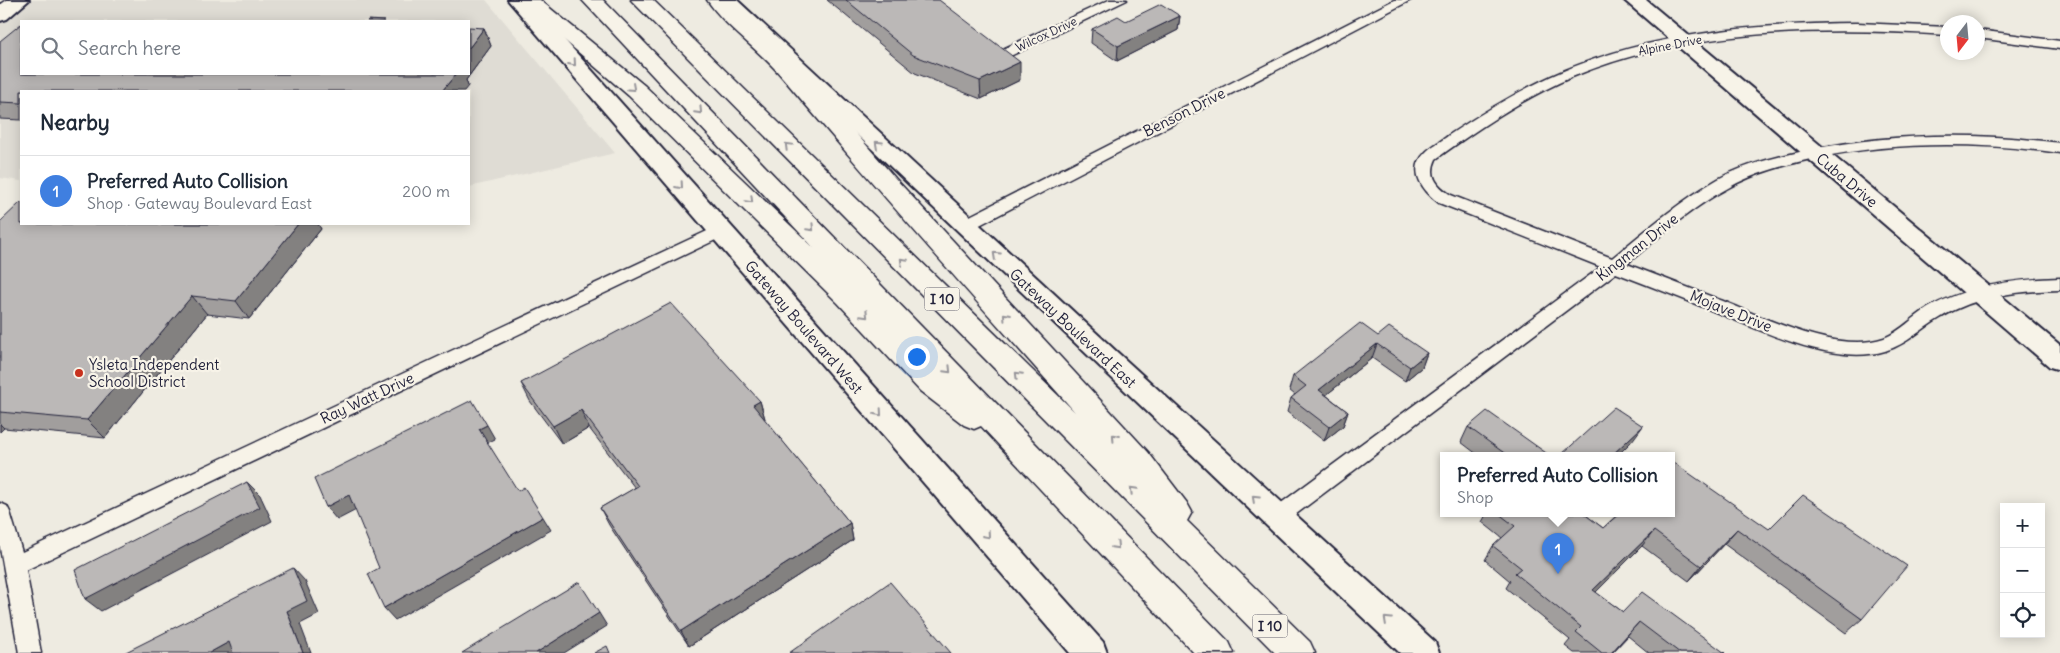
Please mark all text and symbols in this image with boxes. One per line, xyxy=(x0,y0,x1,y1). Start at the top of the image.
street label: Wilcox Drive xyxy=(1013,13,1079,55)
north arrow xyxy=(1940,15,1985,60)
search box xyxy=(20,20,470,75)
street label: Alpine Drive xyxy=(1637,31,1703,59)
icon: search xyxy=(38,34,66,62)
text: Search here xyxy=(78,36,181,60)
one-way arrow xyxy=(567,58,576,67)
one-way arrow xyxy=(627,82,636,91)
street label: Benson Drive xyxy=(1140,83,1228,141)
one-way arrow xyxy=(693,105,702,114)
text: Nearby xyxy=(40,109,110,136)
one-way arrow xyxy=(874,141,883,150)
one-way arrow xyxy=(785,143,794,152)
street label: Cuba Drive xyxy=(1812,149,1882,211)
text: Preferred Auto Collision xyxy=(87,169,288,193)
one-way arrow xyxy=(674,180,683,189)
text: 1 xyxy=(53,181,59,201)
text: 200 m xyxy=(402,181,450,201)
text: Shop · Gateway Boulevard East xyxy=(87,193,312,213)
one-way arrow xyxy=(744,194,753,203)
street label: Kingman Drive xyxy=(1592,209,1682,285)
one-way arrow xyxy=(805,222,814,231)
one-way arrow xyxy=(992,252,1001,261)
street label: Gateway Boulevard West xyxy=(741,256,867,398)
one-way arrow xyxy=(900,258,909,267)
street label: Gateway Boulevard East xyxy=(1006,264,1140,392)
street label: Mojave Drive xyxy=(1687,286,1775,336)
road number: I 10 xyxy=(924,288,960,310)
one-way arrow xyxy=(859,309,868,318)
one-way arrow xyxy=(1003,313,1012,322)
your location xyxy=(904,344,930,370)
place label: Ysleta Independent School District xyxy=(89,355,219,391)
one-way arrow xyxy=(942,364,951,373)
marker: Ysleta Independent School District xyxy=(73,367,85,379)
street label: Ray Watt Drive xyxy=(317,368,417,428)
one-way arrow xyxy=(1015,372,1024,381)
one-way arrow xyxy=(874,407,883,416)
one-way arrow xyxy=(1111,433,1120,442)
popup xyxy=(1440,452,1675,517)
text: Preferred Auto Collision xyxy=(1457,463,1658,487)
one-way arrow xyxy=(1130,487,1139,496)
text: Shop xyxy=(1457,487,1493,507)
one-way arrow xyxy=(1251,495,1260,504)
map controls xyxy=(2000,503,2045,638)
button: + xyxy=(2000,503,2045,548)
one-way arrow xyxy=(981,529,990,538)
pin: 1 xyxy=(1542,533,1574,574)
one-way arrow xyxy=(1110,540,1119,549)
button: − xyxy=(2000,548,2045,593)
button: locate xyxy=(2000,593,2045,638)
road number: I 10 xyxy=(1252,614,1288,638)
one-way arrow xyxy=(1384,617,1393,626)

